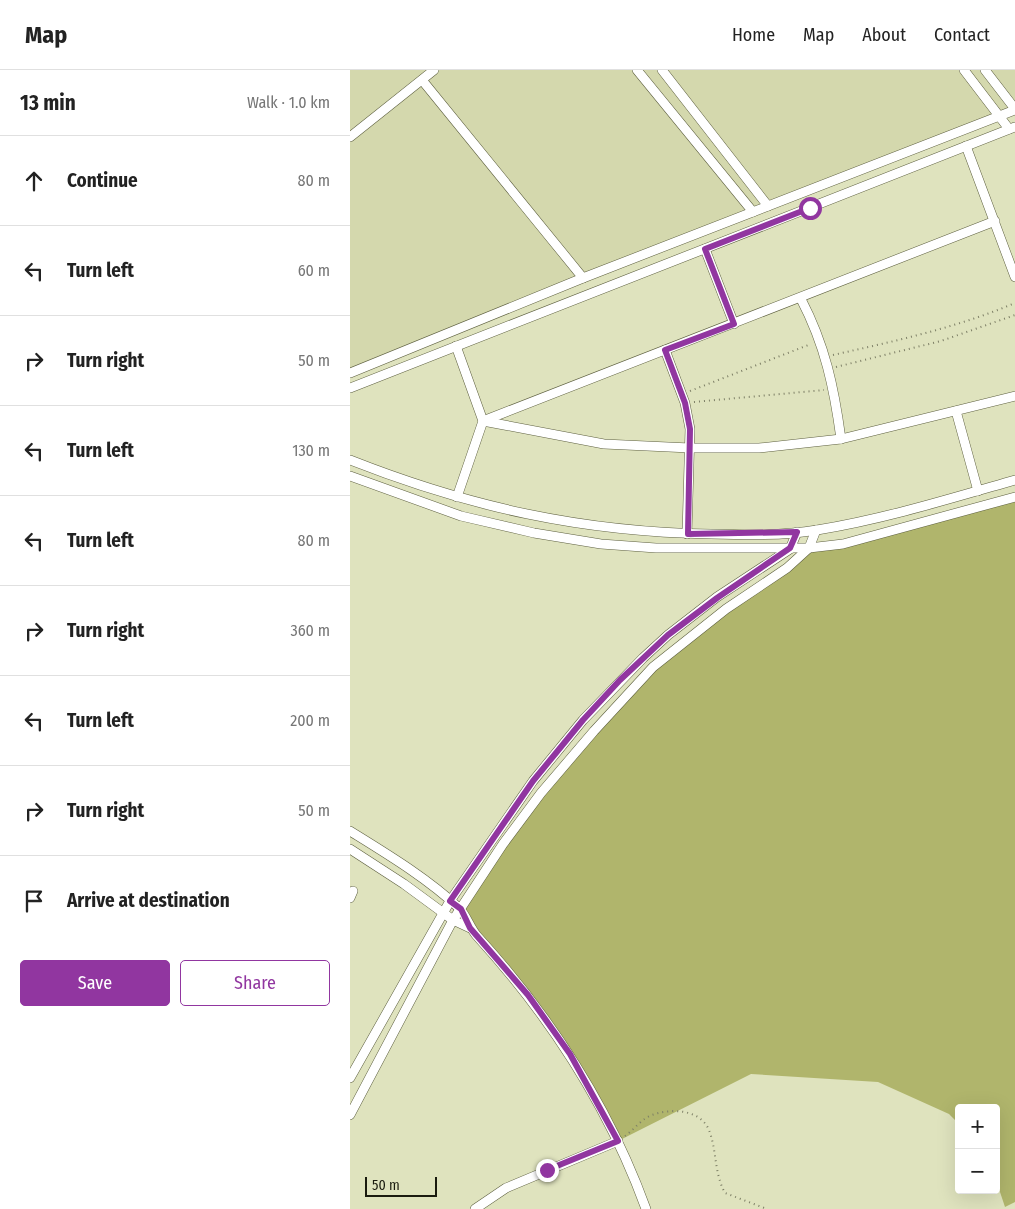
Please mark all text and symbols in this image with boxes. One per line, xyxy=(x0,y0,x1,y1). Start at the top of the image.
text: Map xyxy=(25,21,67,49)
text: Home xyxy=(732,24,775,46)
text: Map xyxy=(803,24,834,46)
text: About xyxy=(862,24,906,46)
text: Contact xyxy=(934,24,990,46)
text: 13 min xyxy=(20,90,76,116)
text: Walk · 1.0 km xyxy=(247,93,330,112)
icon: ahead xyxy=(20,167,48,195)
text: Continue xyxy=(67,169,138,192)
text: 80 m xyxy=(298,171,330,190)
route start xyxy=(799,197,822,220)
icon: left xyxy=(20,257,48,285)
text: Turn left xyxy=(67,259,134,282)
text: 60 m xyxy=(298,261,330,280)
icon: right xyxy=(20,347,48,375)
text: Turn right xyxy=(67,349,144,372)
text: 50 m xyxy=(298,351,330,370)
icon: left xyxy=(20,437,48,465)
text: Turn left xyxy=(67,439,134,462)
text: 130 m xyxy=(292,441,330,460)
icon: left xyxy=(20,527,48,555)
text: Turn left xyxy=(67,529,134,552)
text: 80 m xyxy=(298,531,330,550)
icon: right xyxy=(20,617,48,645)
text: Turn right xyxy=(67,619,144,642)
text: 360 m xyxy=(290,621,330,640)
icon: left xyxy=(20,707,48,735)
text: Turn left xyxy=(67,709,134,732)
text: 200 m xyxy=(290,711,330,730)
icon: right xyxy=(20,797,48,825)
text: Turn right xyxy=(67,799,144,822)
text: 50 m xyxy=(298,801,330,820)
icon: arrive xyxy=(20,887,48,915)
text: Arrive at destination xyxy=(67,889,230,912)
button: Save xyxy=(20,960,170,1006)
button: Share xyxy=(180,960,330,1006)
map controls xyxy=(955,1104,1000,1194)
button: + xyxy=(955,1104,1000,1149)
button: − xyxy=(955,1149,1000,1194)
route end xyxy=(536,1159,559,1182)
scale bar xyxy=(365,1174,438,1197)
text: 50 m xyxy=(372,1177,400,1194)

